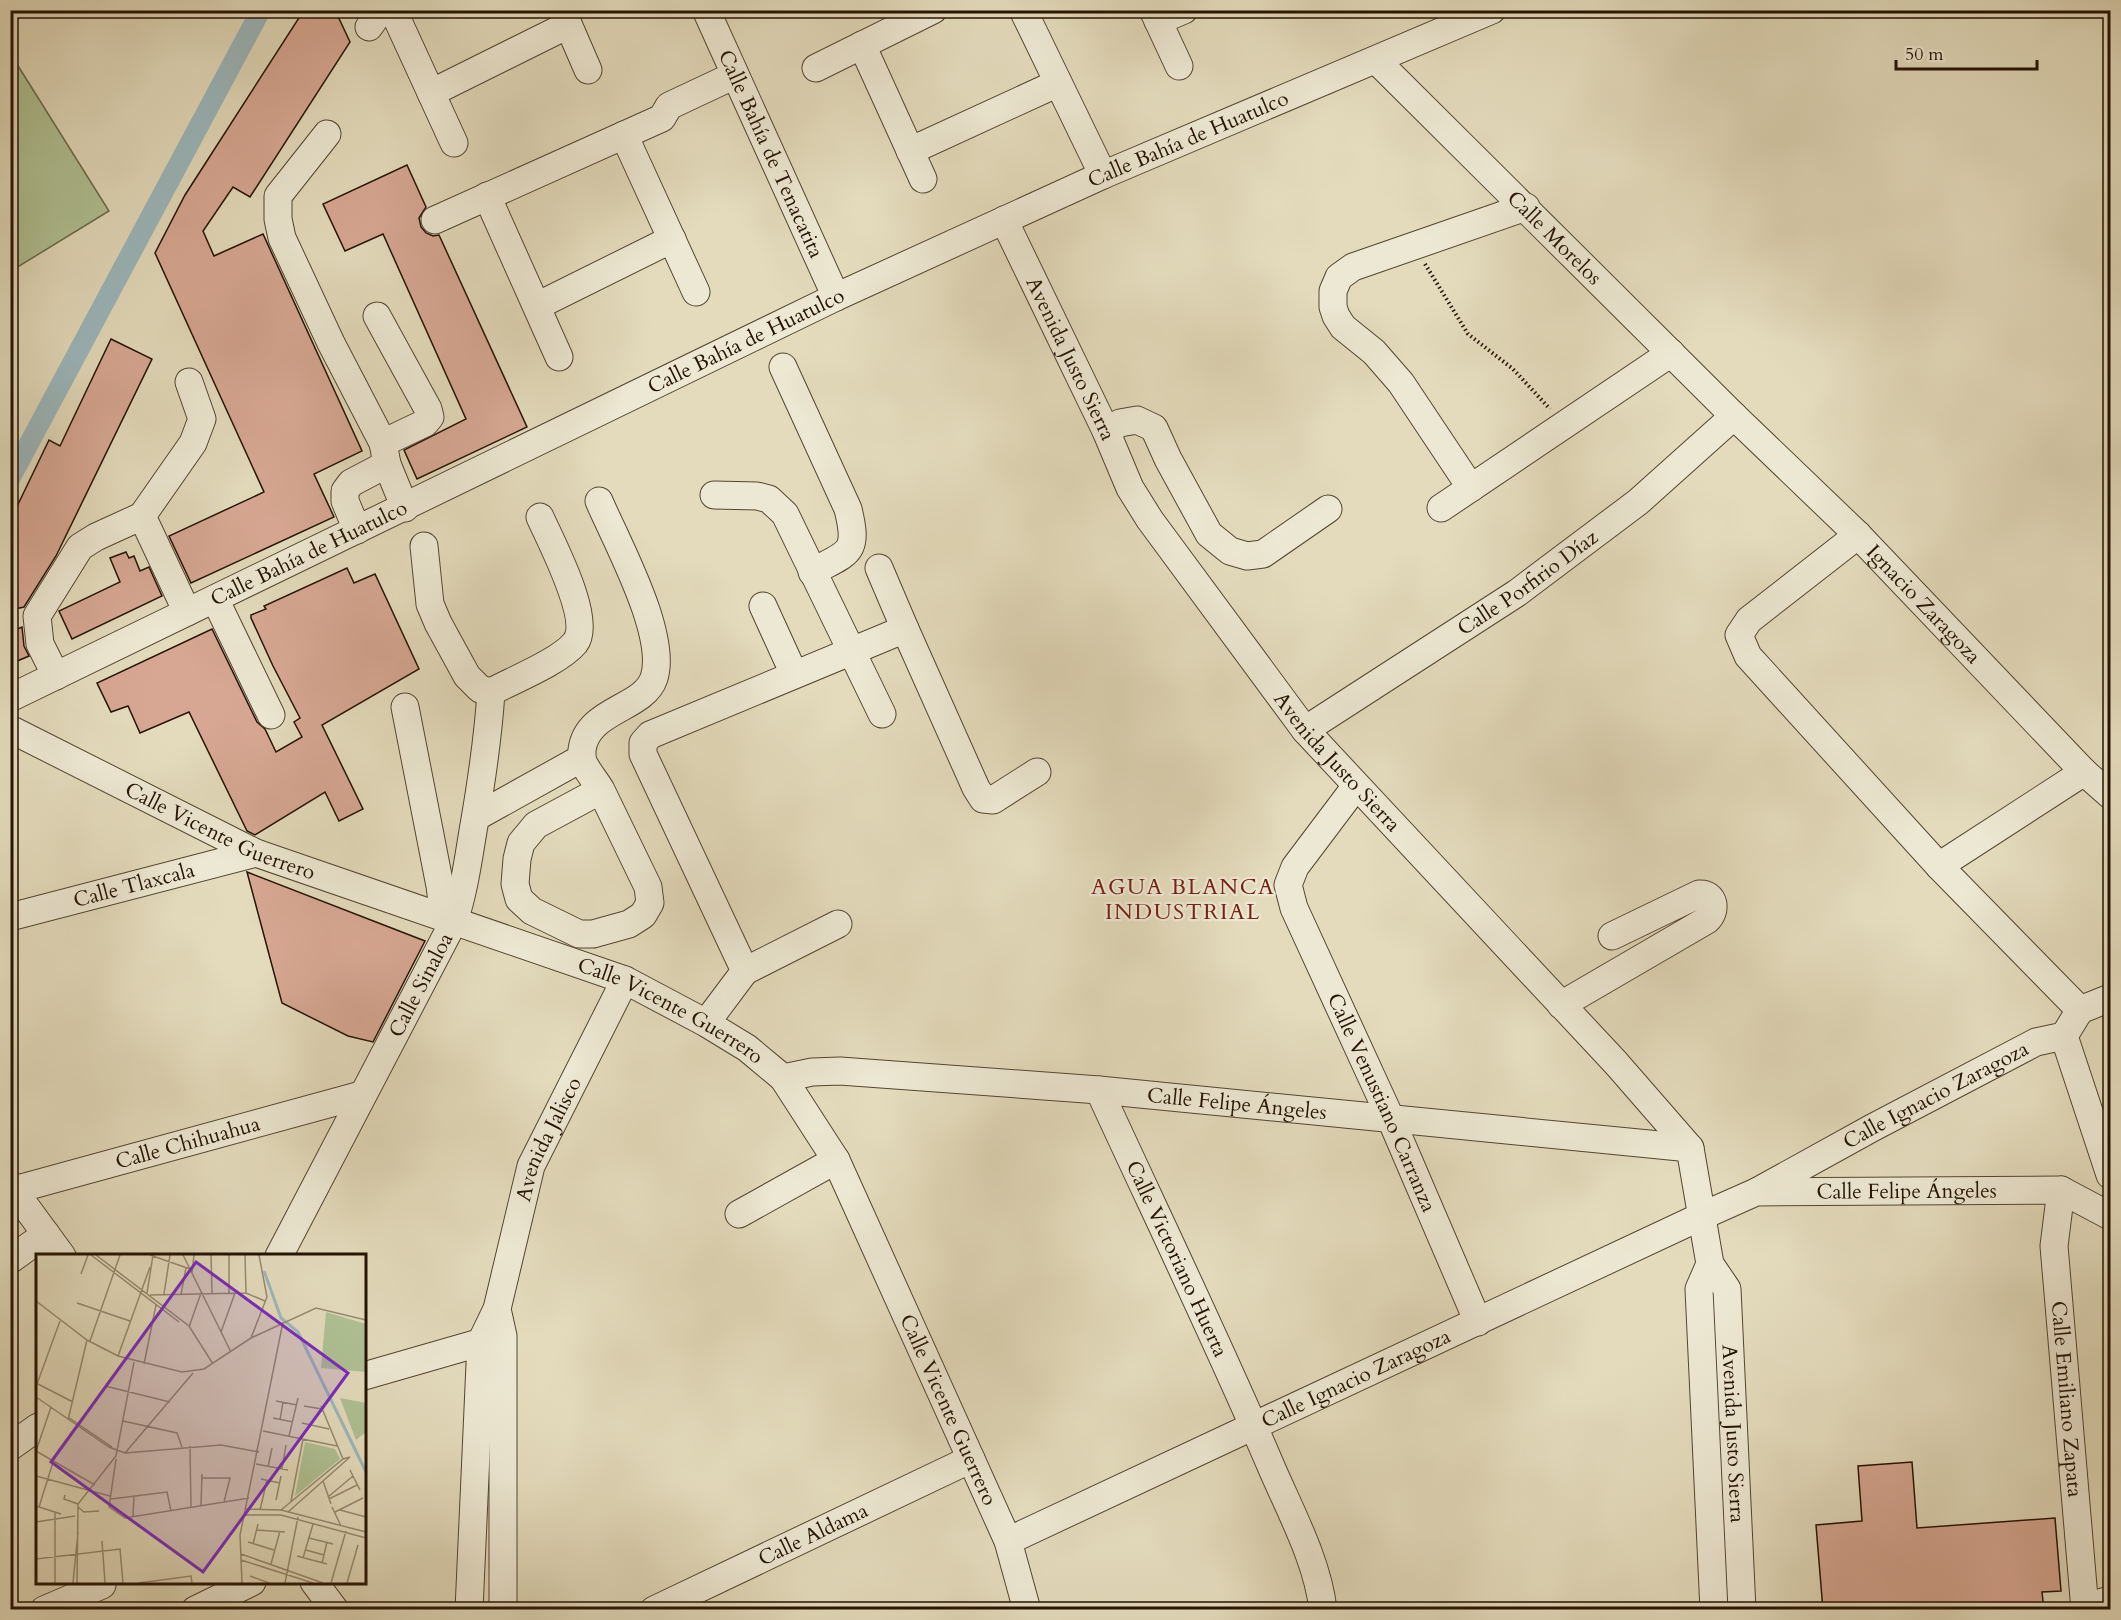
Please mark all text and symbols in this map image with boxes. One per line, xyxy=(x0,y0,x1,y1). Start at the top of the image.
scale bar xyxy=(1896,33,2037,71)
text: 50 m xyxy=(1905,42,1944,67)
street label: Calle Bahía de Tenacatita xyxy=(711,45,831,263)
street label: Calle Bahía de Huatulco xyxy=(1083,84,1293,195)
street label: Calle Morelos xyxy=(1500,184,1608,292)
street label: Avenida Justo Sierra xyxy=(1019,272,1122,445)
street label: Calle Bahía de Huatulco xyxy=(643,281,849,401)
street label: Calle Bahía de Huatulco xyxy=(206,493,412,614)
street label: Calle Porfirio Díaz xyxy=(1452,523,1605,643)
street label: Ignacio Zaragoza xyxy=(1859,538,1987,670)
street label: Avenida Justo Sierra xyxy=(1267,686,1407,838)
street label: Calle Vicente Guerrero xyxy=(120,775,319,887)
street label: Calle Tlaxcala xyxy=(70,856,198,915)
district label: AGUA BLANCA INDUSTRIAL xyxy=(1091,872,1275,927)
street label: Calle Sinaloa xyxy=(382,928,460,1042)
street label: Calle Vicente Guerrero xyxy=(574,951,770,1071)
street label: Calle Venustiano Carranza xyxy=(1320,988,1443,1217)
street label: Calle Ignacio Zaragoza xyxy=(1838,1034,2034,1156)
street label: Avenida Jalisco xyxy=(509,1072,589,1205)
street label: Calle Felipe Ángeles xyxy=(1146,1081,1328,1127)
street label: Calle Chihuahua xyxy=(112,1109,263,1177)
street label: Calle Victoriano Huerta xyxy=(1119,1156,1235,1362)
street label: Calle Felipe Ángeles xyxy=(1816,1176,1997,1207)
inset map xyxy=(36,1254,366,1584)
street label: Calle Emiliano Zapata xyxy=(2044,1300,2089,1498)
street label: Calle Vicente Guerrero xyxy=(893,1310,1004,1510)
street label: Calle Ignacio Zaragoza xyxy=(1257,1322,1455,1435)
street label: Avenida Justo Sierra xyxy=(1715,1344,1752,1524)
street label: Calle Aldama xyxy=(753,1496,873,1573)

